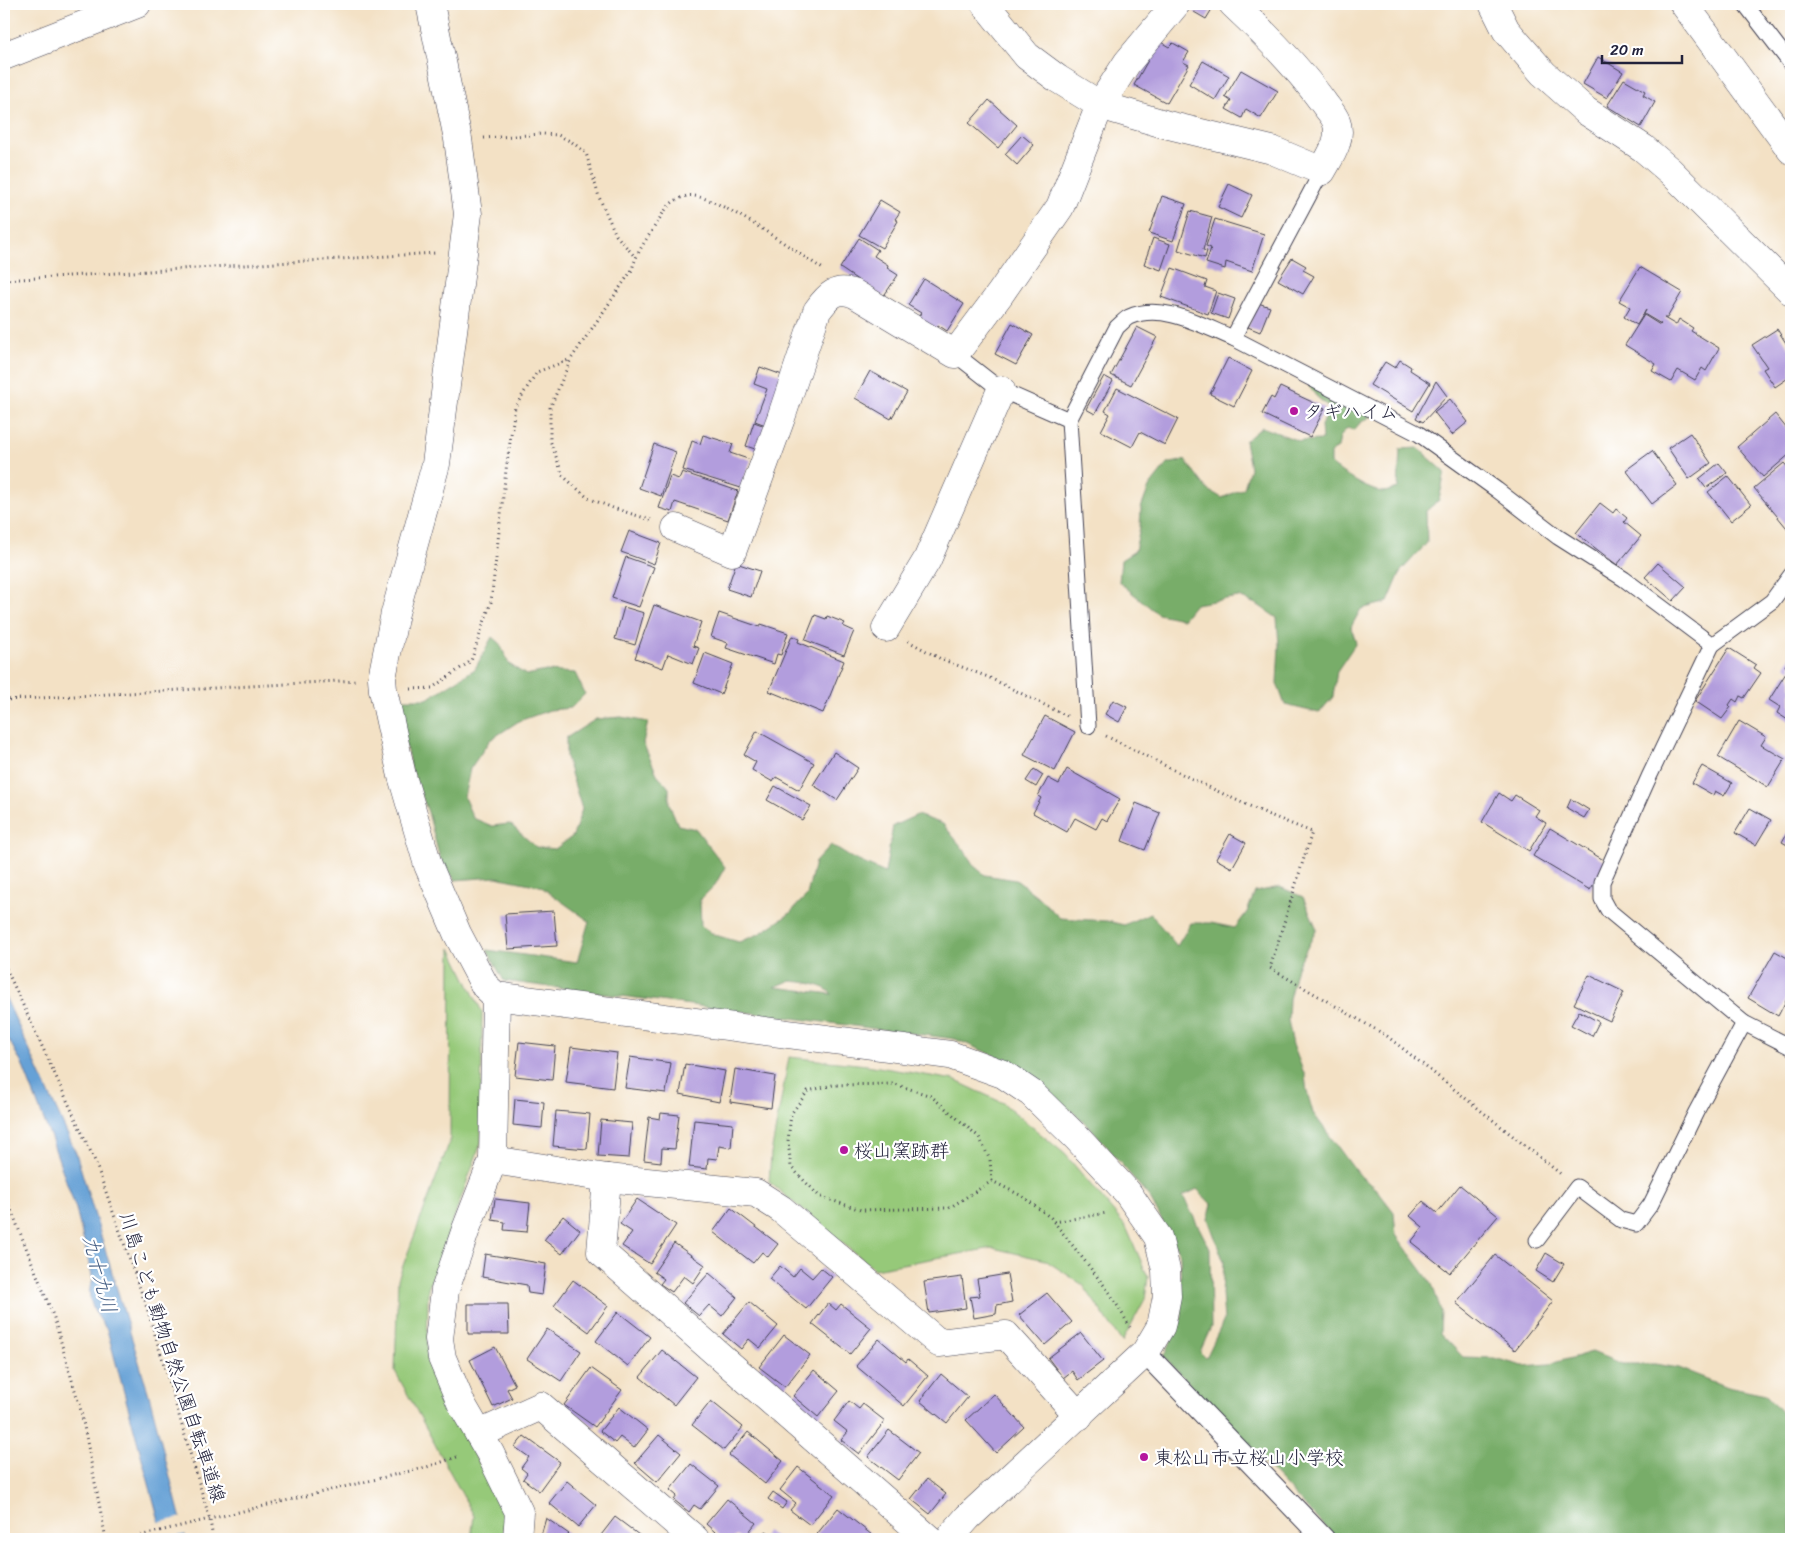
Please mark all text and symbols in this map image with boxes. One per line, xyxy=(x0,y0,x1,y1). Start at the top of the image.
scale bar xyxy=(1602,32,1682,64)
text: 20 m xyxy=(1610,37,1644,63)
place label: タギハイム xyxy=(1304,395,1398,428)
marker: タギハイム xyxy=(1288,405,1300,417)
place label: 桜山窯跡群 xyxy=(854,1134,949,1167)
marker: 桜山窯跡群 xyxy=(838,1144,850,1156)
street label: 川島こども動物自然公園自転車道線 xyxy=(110,1207,235,1507)
water label: 九十九川 xyxy=(72,1231,127,1317)
place label: 東松山市立桜山小学校 xyxy=(1154,1441,1344,1474)
marker: 東松山市立桜山小学校 xyxy=(1138,1451,1150,1463)

